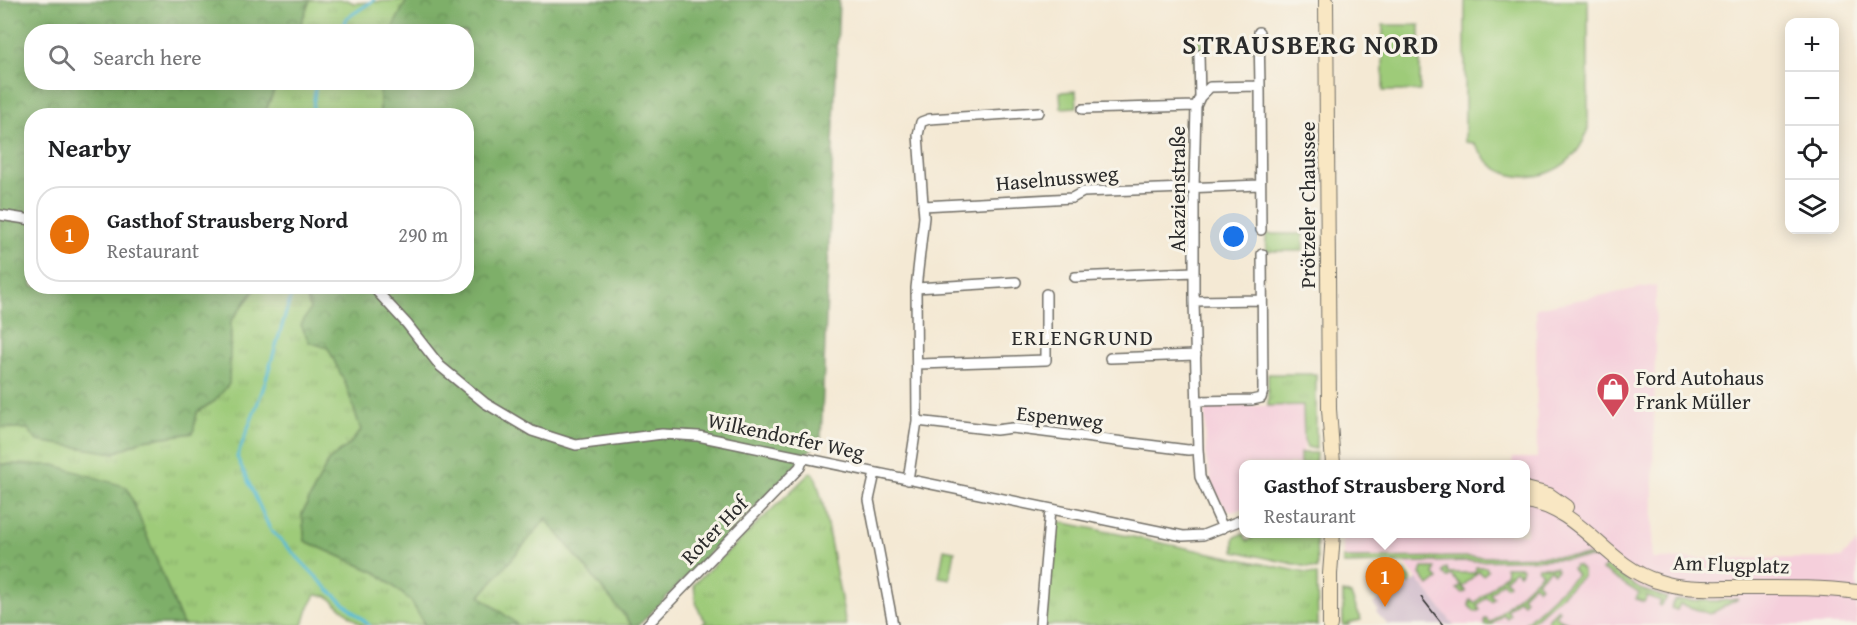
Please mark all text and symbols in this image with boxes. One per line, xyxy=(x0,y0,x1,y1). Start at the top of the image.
map controls xyxy=(1785,18,1839,234)
button: + xyxy=(1785,18,1839,72)
search box xyxy=(24,24,474,90)
district label: STRAUSBERG NORD xyxy=(1182,24,1440,64)
icon: search xyxy=(45,41,78,74)
text: Search here xyxy=(93,41,202,73)
button: − xyxy=(1785,72,1839,126)
street label: Prötzeler Chaussee xyxy=(1292,121,1323,289)
street label: Akazienstraße xyxy=(1162,126,1193,252)
button: locate xyxy=(1785,126,1839,180)
text: Nearby xyxy=(48,128,131,167)
street label: Haselnussweg xyxy=(995,157,1120,199)
button: layers xyxy=(1785,180,1839,234)
text: Gasthof Strausberg Nord xyxy=(107,204,348,236)
text: 1 xyxy=(64,220,75,249)
text: 290 m xyxy=(398,220,448,249)
your location xyxy=(1219,222,1248,251)
text: Restaurant xyxy=(107,236,199,265)
district label: ERLENGRUND xyxy=(1012,321,1154,353)
place label: Ford Autohaus Frank Müller xyxy=(1636,362,1764,417)
shop icon: Ford Autohaus Frank Müller xyxy=(1595,371,1631,418)
street label: Espenweg xyxy=(1015,397,1105,437)
street label: Wilkendorfer Weg xyxy=(705,404,868,468)
popup xyxy=(1239,460,1530,538)
text: Gasthof Strausberg Nord xyxy=(1264,469,1505,501)
street label: Roter Hof xyxy=(673,487,756,571)
text: Restaurant xyxy=(1264,501,1356,530)
street label: Am Flugplatz xyxy=(1672,546,1790,582)
pin: 1 xyxy=(1366,558,1404,607)

